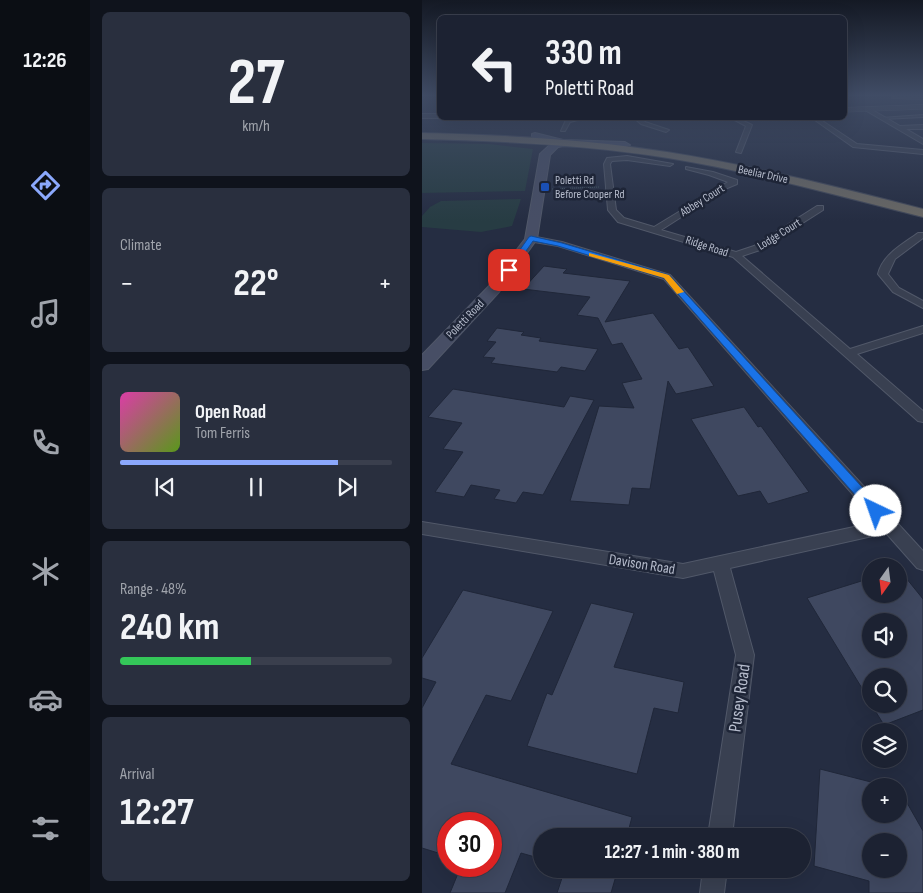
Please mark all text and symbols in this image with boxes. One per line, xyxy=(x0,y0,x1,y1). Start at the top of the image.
text: 330 m xyxy=(545,32,622,75)
icon: left xyxy=(462,35,527,100)
text: 27 xyxy=(228,45,284,123)
text: 12:26 xyxy=(23,47,67,74)
text: Poletti Road xyxy=(545,75,634,102)
text: km/h xyxy=(242,117,270,136)
street label: Beeliar Drive xyxy=(737,162,789,187)
icon: directions xyxy=(28,168,63,203)
place label: Poletti Rd Before Cooper Rd xyxy=(555,173,625,202)
marker: Poletti Rd Before Cooper Rd xyxy=(539,181,551,193)
street label: Abbey Court xyxy=(676,181,728,220)
street label: Lodge Court xyxy=(755,215,804,254)
street label: Ridge Road xyxy=(683,233,730,260)
text: Climate xyxy=(120,236,162,255)
pin xyxy=(488,249,530,291)
icon: arrive xyxy=(495,256,523,284)
text: 22° xyxy=(233,261,279,306)
text: − xyxy=(120,267,134,300)
text: + xyxy=(378,267,392,300)
icon: music xyxy=(28,296,63,331)
street label: Poletti Road xyxy=(443,297,488,342)
text: Open Road xyxy=(195,401,266,424)
text: Tom Ferris xyxy=(195,424,250,443)
icon: phone xyxy=(28,425,63,460)
icon: previous xyxy=(151,473,179,501)
icon: pause xyxy=(242,473,270,501)
icon: next xyxy=(333,473,361,501)
position arrow xyxy=(849,484,901,536)
street label: Davison Road xyxy=(607,550,676,579)
icon: climate xyxy=(28,554,63,589)
north arrow xyxy=(862,558,907,602)
map controls xyxy=(862,558,907,878)
text: Range · 48% xyxy=(120,580,187,599)
text: 240 km xyxy=(120,605,219,650)
button: sound xyxy=(862,613,907,658)
street label: Pusey Road xyxy=(724,663,755,733)
button: search xyxy=(862,668,907,713)
icon: car xyxy=(28,682,63,717)
button: layers xyxy=(862,723,907,768)
text: Arrival xyxy=(120,765,154,784)
button: + xyxy=(862,778,907,823)
text: 12:27 xyxy=(120,790,194,835)
icon: filters xyxy=(28,811,63,846)
speed limit sign: 30 xyxy=(437,812,502,877)
button: − xyxy=(862,833,907,878)
text: 12:27 · 1 min · 380 m xyxy=(604,841,740,864)

